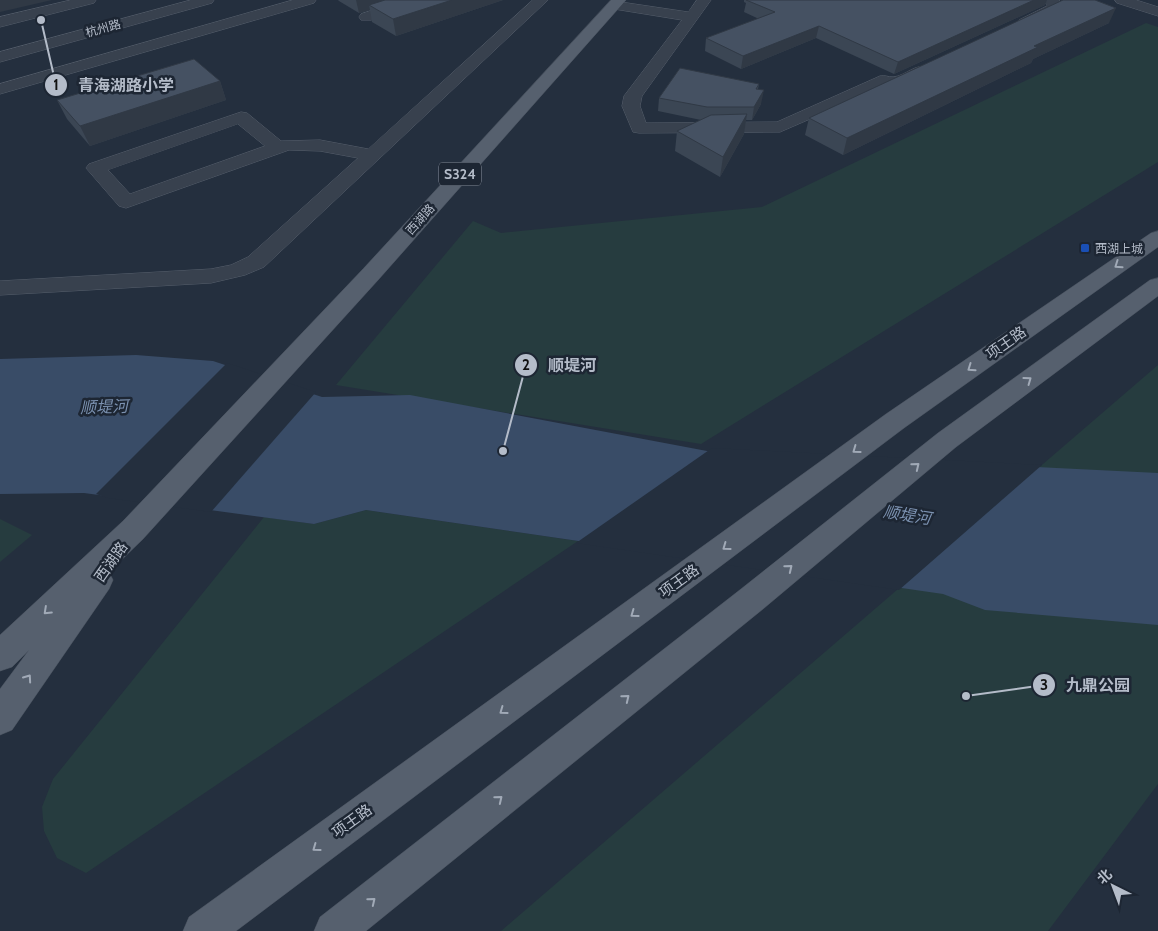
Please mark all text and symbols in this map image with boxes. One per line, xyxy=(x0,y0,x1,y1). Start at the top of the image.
street label: 杭州路 xyxy=(84,16,122,40)
callout: 青海湖路小学 xyxy=(43,69,184,100)
text: 1 xyxy=(53,76,59,94)
text: 青海湖路小学 xyxy=(78,76,174,95)
road number: S324 xyxy=(439,162,481,185)
street label: 西湖路 xyxy=(402,201,438,237)
place label: 西湖上城 xyxy=(1095,241,1143,256)
marker: 西湖上城 xyxy=(1079,242,1091,254)
one-way arrow xyxy=(1114,259,1124,268)
street label: 项王路 xyxy=(982,323,1030,363)
callout: 顺堤河 xyxy=(513,349,606,380)
text: 2 xyxy=(522,356,530,374)
text: 顺堤河 xyxy=(548,356,596,375)
one-way arrow xyxy=(967,362,977,371)
one-way arrow xyxy=(1022,378,1031,386)
water label: 顺堤河 xyxy=(80,397,131,417)
one-way arrow xyxy=(853,445,862,453)
one-way arrow xyxy=(910,462,919,471)
water label: 顺堤河 xyxy=(882,502,935,529)
street label: 西湖路 xyxy=(91,538,131,586)
one-way arrow xyxy=(722,541,732,550)
street label: 项王路 xyxy=(656,560,702,602)
one-way arrow xyxy=(784,564,793,573)
one-way arrow xyxy=(44,605,53,614)
one-way arrow xyxy=(631,609,640,617)
callout: 九鼎公园 xyxy=(1031,670,1140,701)
one-way arrow xyxy=(22,674,31,684)
text: 3 xyxy=(1040,676,1048,694)
text: 九鼎公园 xyxy=(1066,676,1130,695)
one-way arrow xyxy=(621,695,630,704)
one-way arrow xyxy=(500,705,509,713)
one-way arrow xyxy=(493,797,502,805)
street label: 项王路 xyxy=(329,800,375,842)
one-way arrow xyxy=(312,842,322,851)
north arrow xyxy=(1088,861,1138,911)
text: 北 xyxy=(1093,865,1116,888)
one-way arrow xyxy=(366,898,375,906)

